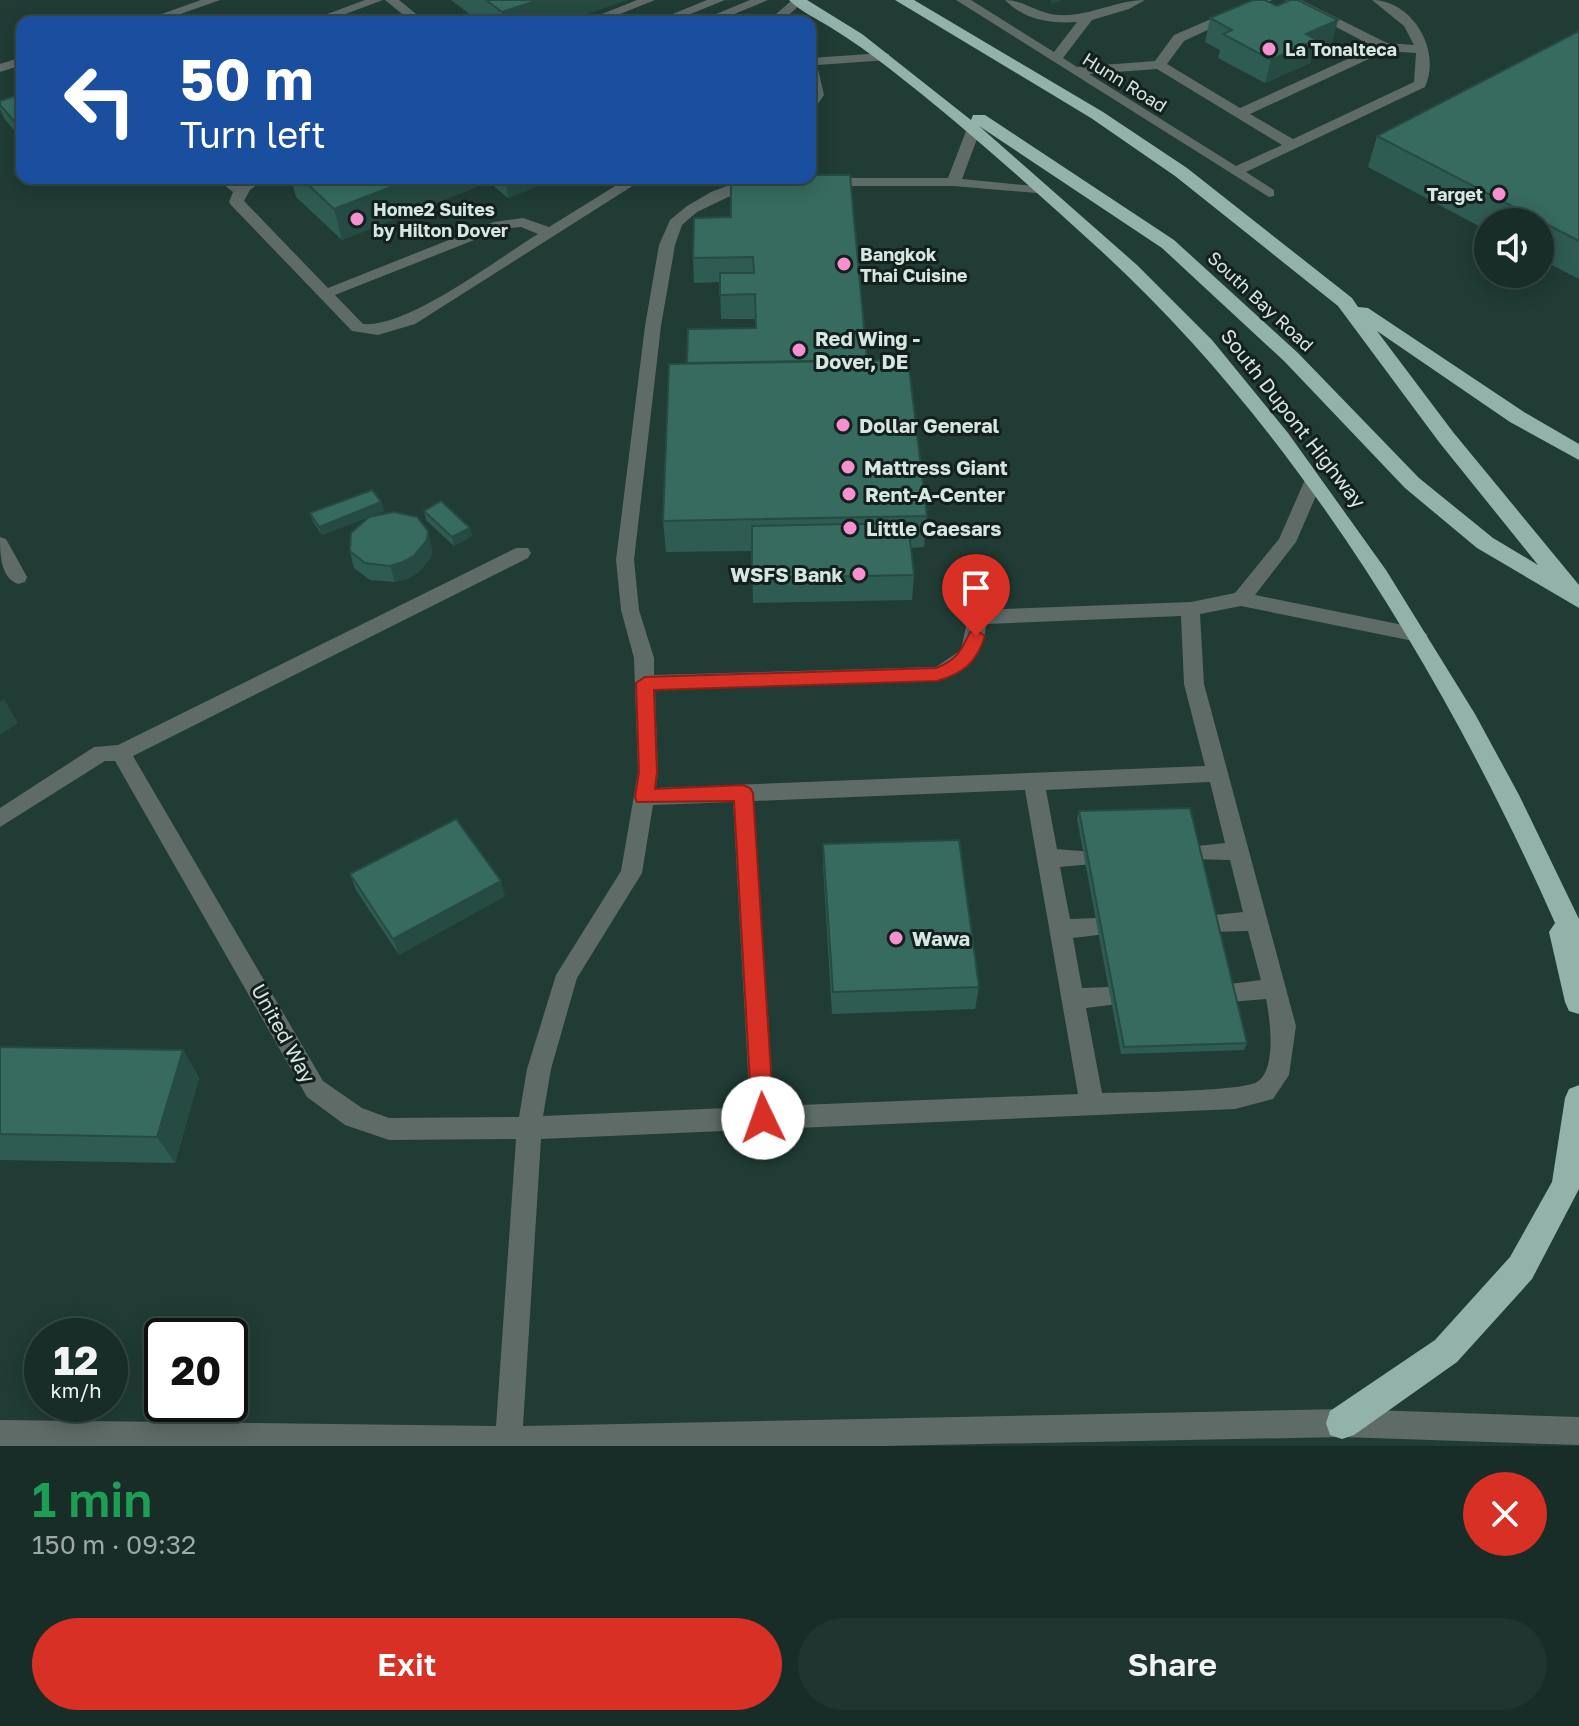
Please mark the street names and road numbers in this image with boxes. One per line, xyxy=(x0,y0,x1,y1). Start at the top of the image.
street label: Hunn Road xyxy=(1079,47,1171,117)
street label: South Bay Road xyxy=(1204,246,1318,356)
street label: South Dupont Highway xyxy=(1217,324,1371,512)
street label: United Way xyxy=(247,979,321,1087)

